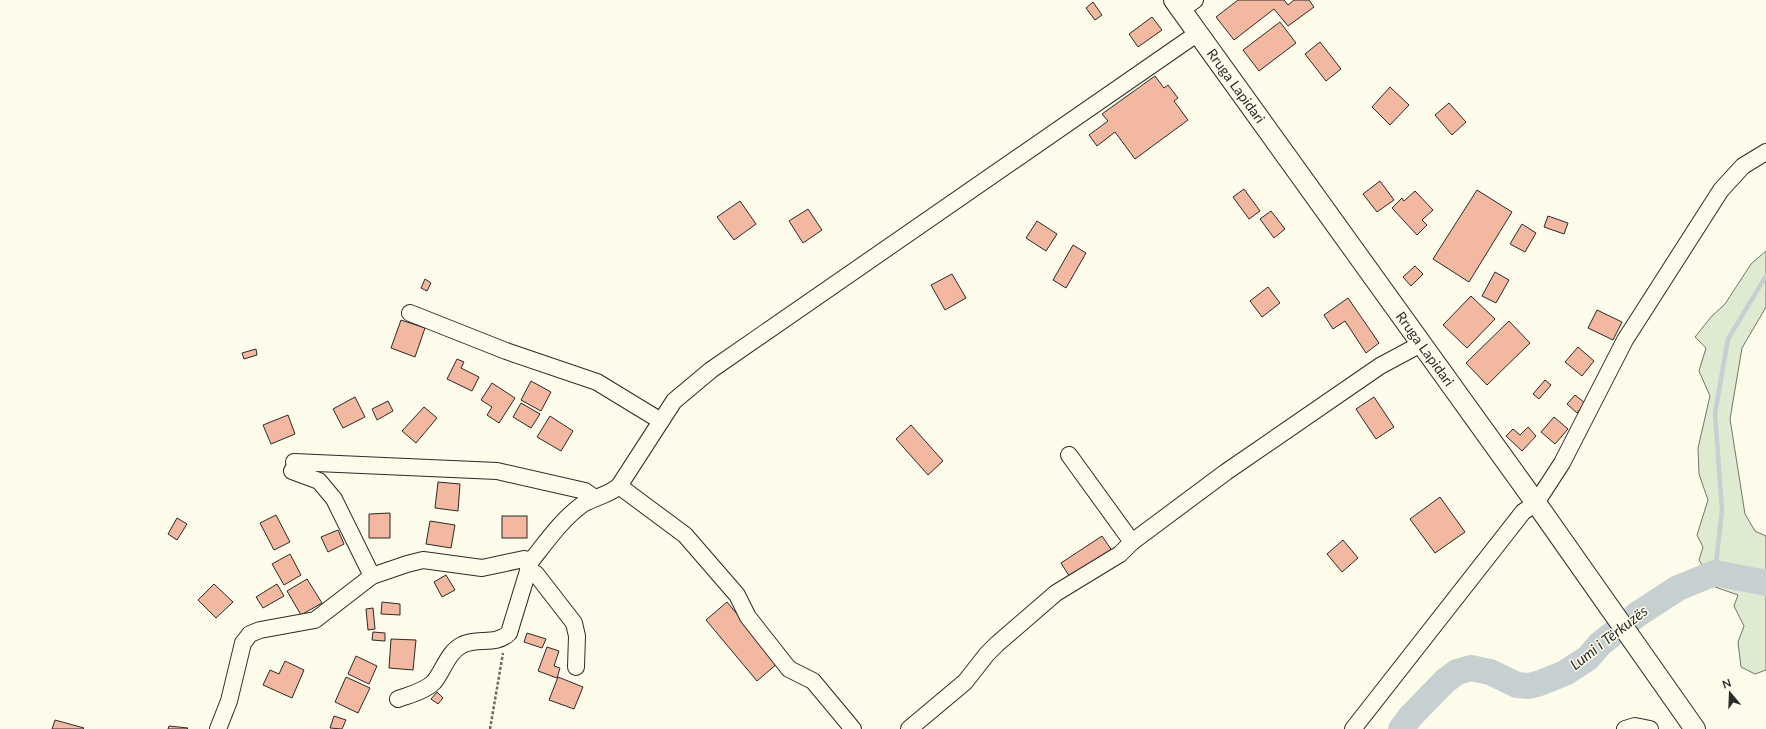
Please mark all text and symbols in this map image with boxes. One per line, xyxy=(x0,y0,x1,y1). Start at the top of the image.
street label: Rruga Lapidari xyxy=(1204,45,1269,126)
street label: Rruga Lapidari xyxy=(1393,308,1458,389)
water label: Lumi i Tërkuzës xyxy=(1566,601,1651,673)
north arrow xyxy=(1710,673,1750,713)
text: N xyxy=(1720,676,1733,691)

